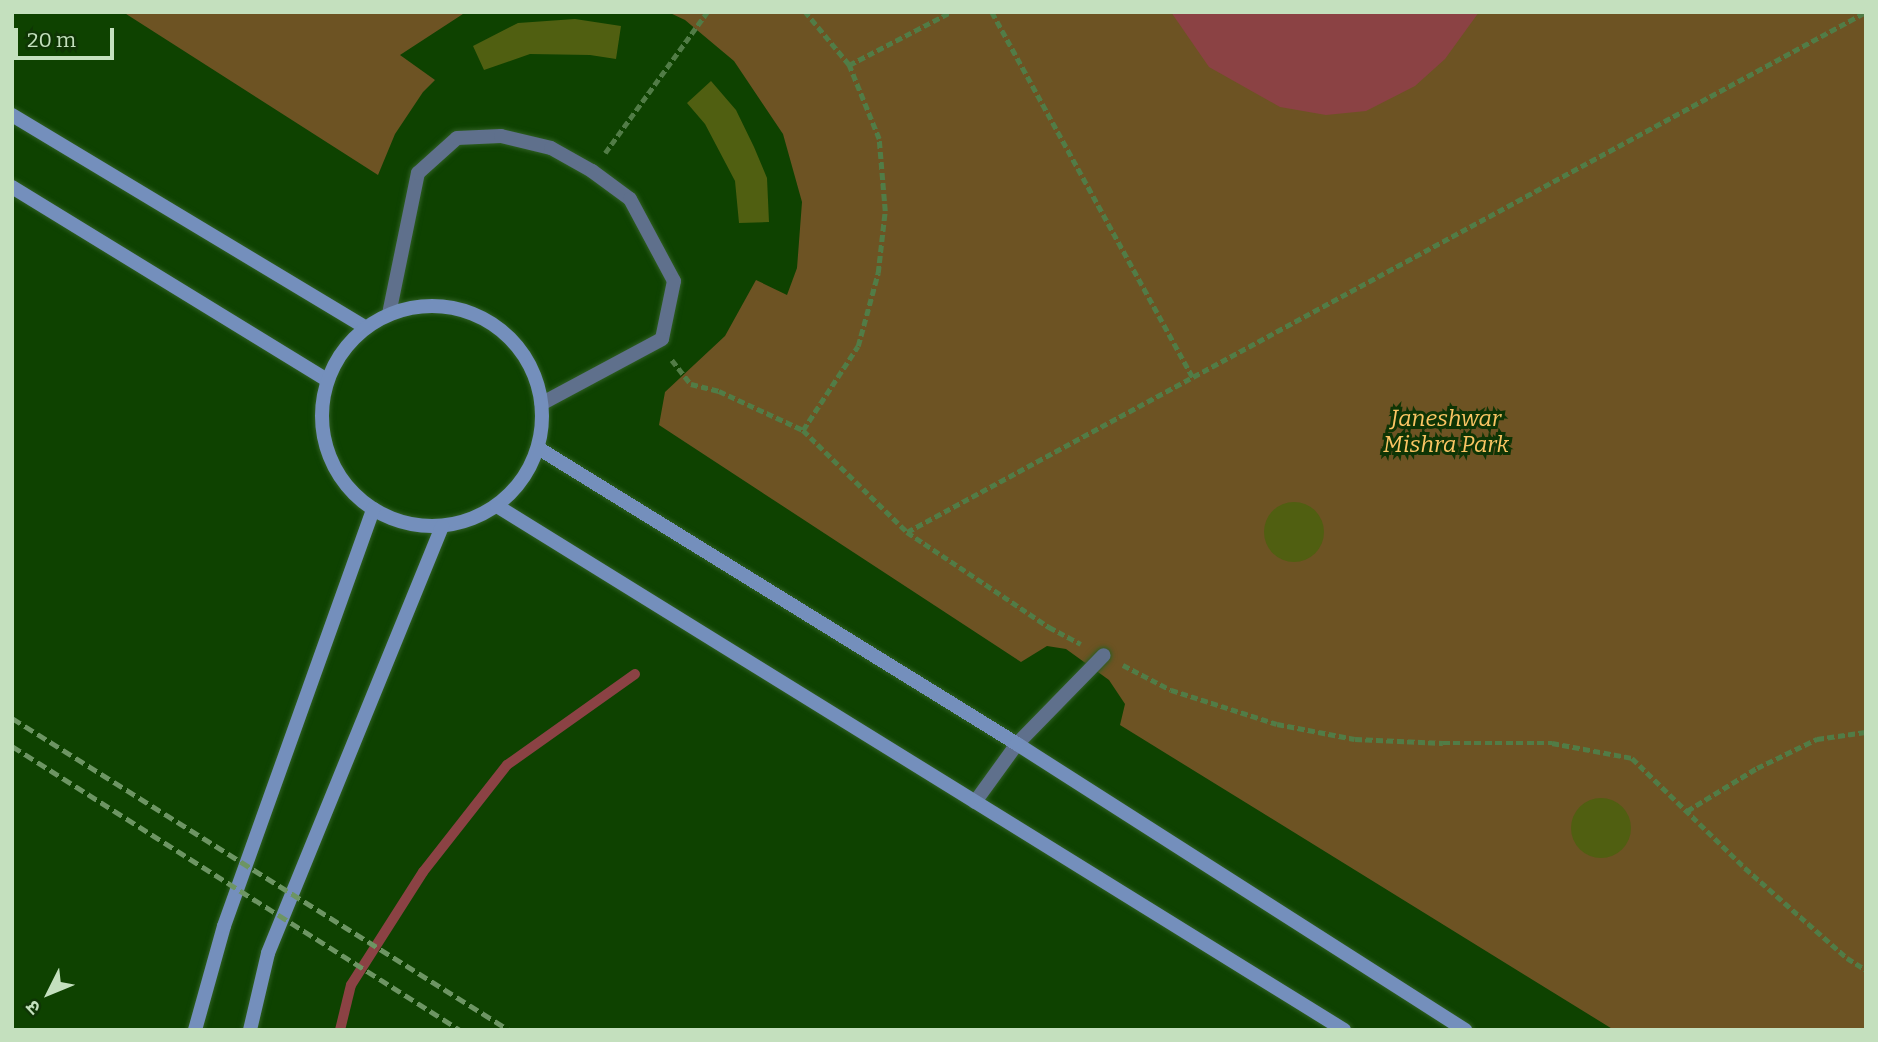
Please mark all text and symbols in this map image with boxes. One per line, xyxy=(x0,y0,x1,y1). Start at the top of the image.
scale bar xyxy=(18,14,117,58)
text: 20 m xyxy=(27,27,76,53)
park label: Janeshwar Mishra Park xyxy=(1383,404,1509,458)
north arrow xyxy=(14,958,84,1028)
text: उ xyxy=(21,996,45,1020)

